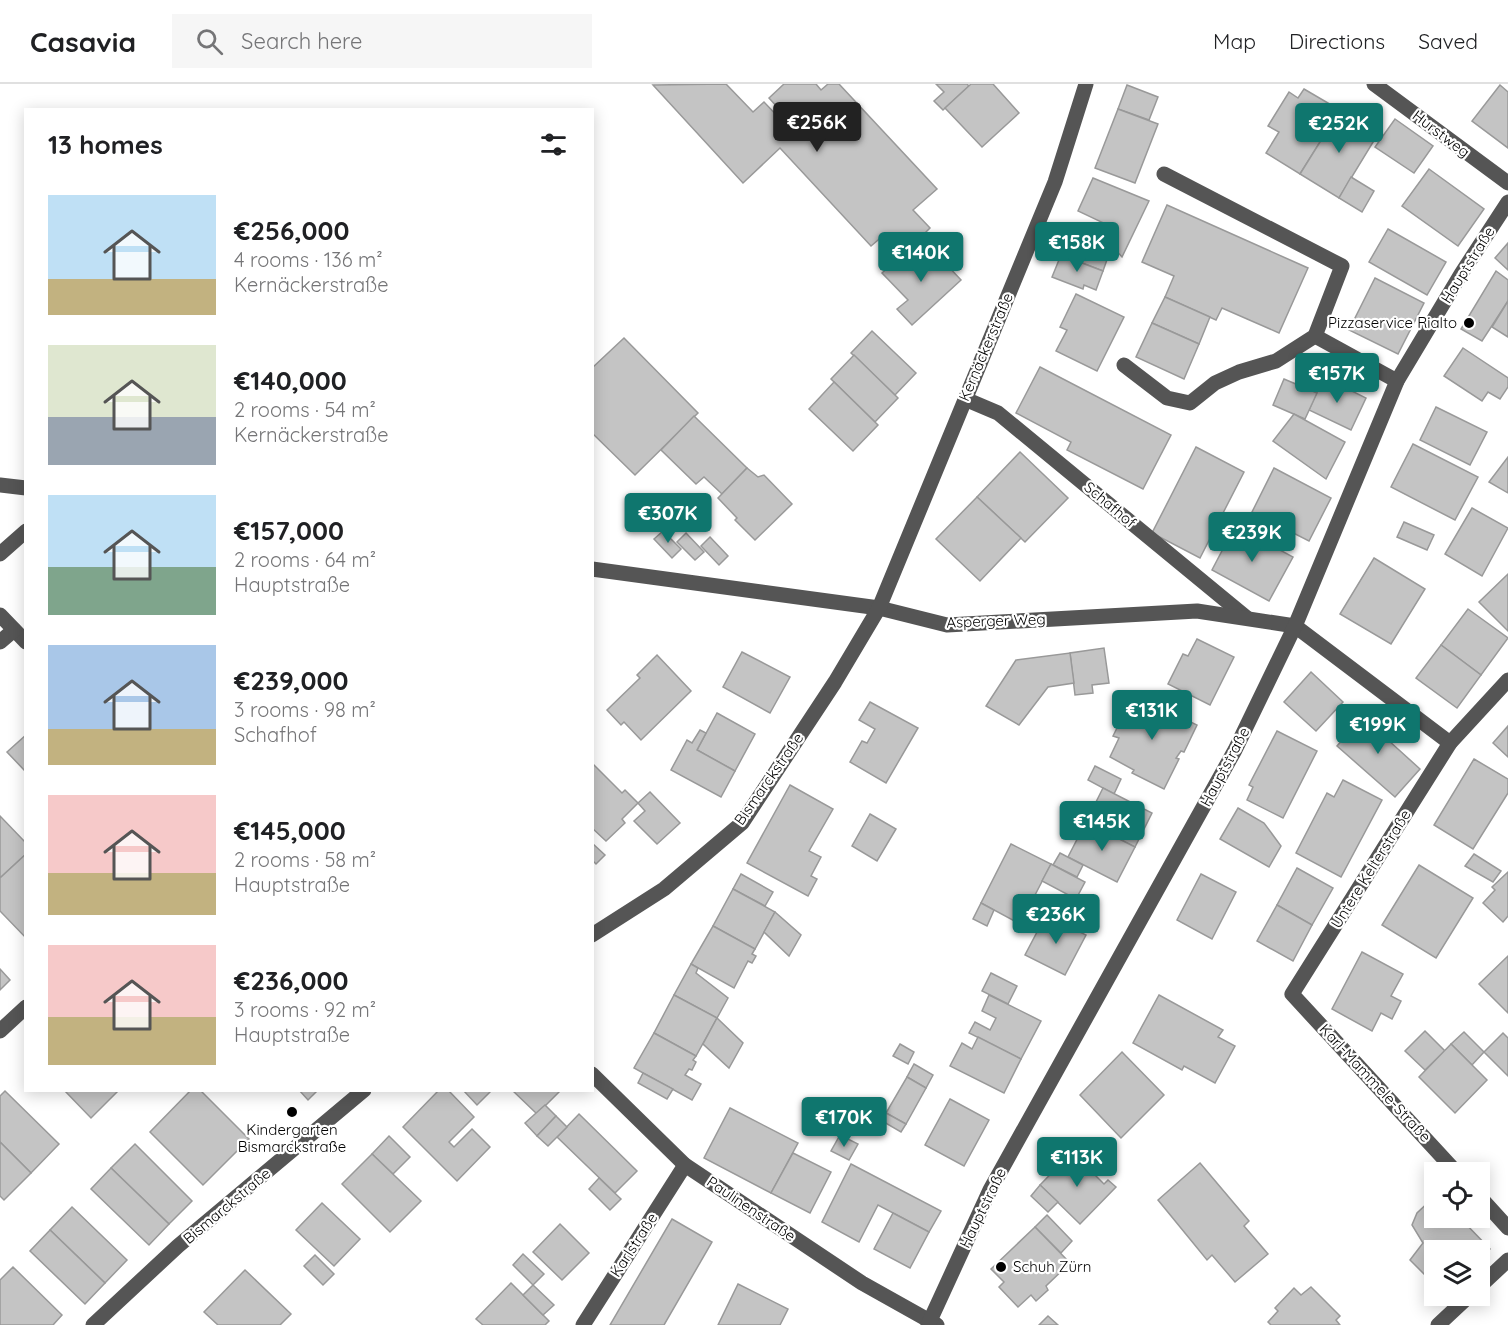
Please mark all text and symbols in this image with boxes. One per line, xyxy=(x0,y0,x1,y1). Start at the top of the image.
search box xyxy=(172,14,592,68)
text: Casavia xyxy=(30,24,136,59)
icon: search xyxy=(193,25,226,58)
text: Search here xyxy=(241,27,363,55)
text: Map xyxy=(1213,28,1256,54)
text: Directions xyxy=(1289,28,1385,54)
text: Saved xyxy=(1418,28,1478,54)
pin: €256K xyxy=(775,102,859,153)
pin: €252K xyxy=(1297,103,1381,154)
street label: Hurstweg xyxy=(1409,106,1474,161)
text: €256K xyxy=(787,109,847,134)
text: €252K xyxy=(1309,110,1369,135)
text: 13 homes xyxy=(48,128,163,161)
icon: filters xyxy=(537,128,570,161)
text: €256,000 xyxy=(234,214,350,247)
icon: home xyxy=(96,219,168,291)
pin: €158K xyxy=(1035,222,1119,273)
street label: Hauptstraße xyxy=(1436,223,1499,307)
text: €158K xyxy=(1049,229,1105,254)
pin: €140K xyxy=(879,232,963,283)
text: €140K xyxy=(892,239,950,264)
text: 4 rooms · 136 m² xyxy=(234,247,383,272)
text: Kernäckerstraße xyxy=(234,272,389,297)
street label: Kernäckerstraße xyxy=(954,290,1017,404)
place label: Pizzaservice Rialto xyxy=(1328,313,1457,332)
marker: Pizzaservice Rialto xyxy=(1462,316,1476,330)
pin: €157K xyxy=(1295,353,1379,404)
text: €157K xyxy=(1309,360,1365,385)
text: €140,000 xyxy=(234,364,347,397)
icon: home xyxy=(96,369,168,441)
text: 2 rooms · 54 m² xyxy=(234,397,376,422)
text: Kernäckerstraße xyxy=(234,422,389,447)
street label: Schafhof xyxy=(1080,477,1141,532)
pin: €307K xyxy=(626,493,710,544)
text: €307K xyxy=(639,500,697,525)
pin: €239K xyxy=(1210,512,1294,563)
text: €157,000 xyxy=(234,514,344,547)
icon: home xyxy=(96,519,168,591)
text: €239K xyxy=(1222,519,1282,544)
text: 2 rooms · 64 m² xyxy=(234,547,376,572)
text: Hauptstraße xyxy=(234,572,350,597)
street label: Asperger Weg xyxy=(946,609,1046,632)
text: €239,000 xyxy=(234,664,348,697)
icon: home xyxy=(96,669,168,741)
pin: €131K xyxy=(1110,690,1194,741)
text: 3 rooms · 98 m² xyxy=(234,697,376,722)
text: €131K xyxy=(1126,697,1178,722)
pin: €199K xyxy=(1336,704,1420,755)
text: €199K xyxy=(1350,711,1406,736)
text: Schafhof xyxy=(234,722,317,747)
street label: Hauptstraße xyxy=(1196,724,1253,810)
street label: Bismarckstraße xyxy=(730,729,807,829)
pin: €145K xyxy=(1060,801,1144,852)
street label: Untere Kelterstraße xyxy=(1326,806,1415,932)
text: €145K xyxy=(1074,808,1130,833)
text: €145,000 xyxy=(234,814,346,847)
icon: home xyxy=(96,819,168,891)
text: 2 rooms · 58 m² xyxy=(234,847,376,872)
text: Hauptstraße xyxy=(234,872,350,897)
pin: €236K xyxy=(1014,894,1098,945)
text: €236K xyxy=(1027,901,1085,926)
text: €236,000 xyxy=(234,964,348,997)
icon: home xyxy=(96,969,168,1041)
text: 3 rooms · 92 m² xyxy=(234,997,376,1022)
street label: Karl-Mammele-Straße xyxy=(1316,1019,1435,1146)
text: Hauptstraße xyxy=(234,1022,350,1047)
pin: €170K xyxy=(802,1097,886,1148)
text: €170K xyxy=(816,1104,872,1129)
marker: Kindergarten Bismarckstraße xyxy=(285,1105,299,1119)
place label: Kindergarten Bismarckstraße xyxy=(238,1120,346,1156)
pin: €113K xyxy=(1035,1137,1119,1188)
text: €113K xyxy=(1051,1144,1103,1169)
map controls xyxy=(1424,1162,1490,1306)
button: locate xyxy=(1424,1162,1490,1228)
street label: Bismarckstraße xyxy=(179,1164,274,1248)
street label: Hauptstraße xyxy=(955,1164,1010,1251)
street label: Paulinenstraße xyxy=(703,1172,799,1245)
street label: Karlstraße xyxy=(606,1209,661,1280)
button: layers xyxy=(1424,1240,1490,1306)
place label: Schuh Zürn xyxy=(1013,1257,1091,1276)
marker: Schuh Zürn xyxy=(994,1260,1008,1274)

